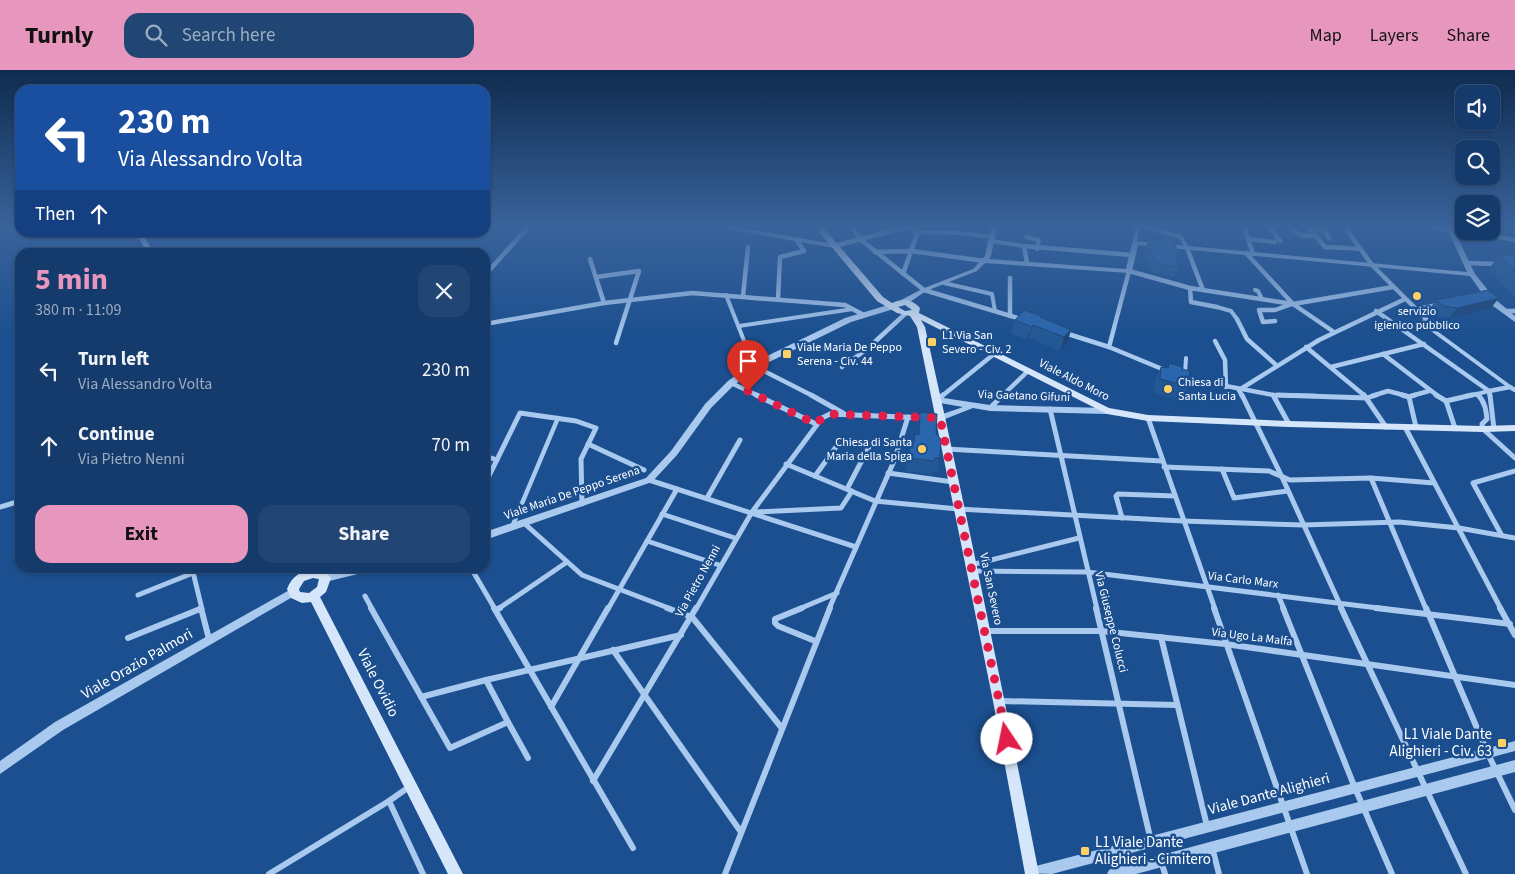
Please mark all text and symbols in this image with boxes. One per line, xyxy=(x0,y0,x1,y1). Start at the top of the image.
search box xyxy=(124,13,474,58)
text: Turnly xyxy=(25,18,94,53)
icon: search xyxy=(142,21,170,49)
text: Search here xyxy=(182,22,275,49)
text: Map xyxy=(1310,23,1342,48)
text: Layers xyxy=(1370,23,1419,48)
text: Share xyxy=(1447,23,1490,48)
map controls xyxy=(1455,85,1500,240)
button: sound xyxy=(1455,85,1500,130)
text: 230 m xyxy=(118,97,210,147)
icon: left xyxy=(35,105,100,170)
button: search xyxy=(1455,140,1500,185)
text: Via Alessandro Volta xyxy=(118,143,303,175)
button: layers xyxy=(1455,195,1500,240)
icon: ahead xyxy=(85,200,113,228)
text: Then xyxy=(35,201,75,228)
text: 5 min xyxy=(35,258,108,301)
button: close xyxy=(418,265,470,317)
marker: servizio igienico pubblico xyxy=(1411,290,1423,302)
text: 380 m · 11:09 xyxy=(35,299,122,321)
place label: servizio igienico pubblico xyxy=(1374,303,1460,334)
place label: L1 Via San Severo - Civ. 2 xyxy=(942,327,1011,358)
marker: L1 Via San Severo - Civ. 2 xyxy=(926,336,938,348)
place label: Viale Maria De Peppo Serena - Civ. 44 xyxy=(797,339,902,370)
pin xyxy=(727,340,769,391)
text: Turn left xyxy=(78,346,149,373)
icon: arrive xyxy=(734,347,762,375)
marker: Viale Maria De Peppo Serena - Civ. 44 xyxy=(781,348,793,360)
street label: Viale Aldo Moro xyxy=(1036,355,1112,405)
icon: left xyxy=(35,357,63,385)
text: 230 m xyxy=(422,357,470,384)
text: Via Alessandro Volta xyxy=(78,373,212,395)
place label: Chiesa di Santa Lucia xyxy=(1178,374,1236,405)
marker: Chiesa di Santa Lucia xyxy=(1162,383,1174,395)
street label: Via Gaetano Gifuni xyxy=(978,386,1070,406)
text: Continue xyxy=(78,421,155,448)
icon: ahead xyxy=(35,432,63,460)
text: 70 m xyxy=(432,432,470,459)
place label: Chiesa di Santa Maria della Spiga xyxy=(827,434,912,465)
marker: Chiesa di Santa Maria della Spiga xyxy=(916,443,928,455)
text: Via Pietro Nenni xyxy=(78,448,185,470)
street label: Viale Maria De Peppo Serena xyxy=(502,462,642,524)
button: Exit xyxy=(35,505,248,563)
button: Share xyxy=(258,505,470,563)
street label: Via Pietro Nenni xyxy=(671,542,725,620)
street label: Via San Severo xyxy=(975,551,1007,627)
street label: Via Carlo Marx xyxy=(1207,567,1280,593)
street label: Via Giuseppe Colucci xyxy=(1090,570,1132,674)
street label: Viale Orazio Palmori xyxy=(77,624,197,704)
street label: Via Ugo La Malfa xyxy=(1211,624,1293,650)
street label: Viale Ovidio xyxy=(352,645,404,721)
position arrow xyxy=(980,712,1032,764)
place label: L1 Viale Dante Alighieri - Civ. 63 xyxy=(1390,724,1492,762)
marker: L1 Viale Dante Alighieri - Civ. 63 xyxy=(1496,737,1508,749)
street label: Viale Dante Alighieri xyxy=(1206,768,1332,820)
place label: L1 Viale Dante Alighieri - Cimitero xyxy=(1095,832,1211,870)
marker: L1 Viale Dante Alighieri - Cimitero xyxy=(1079,845,1091,857)

